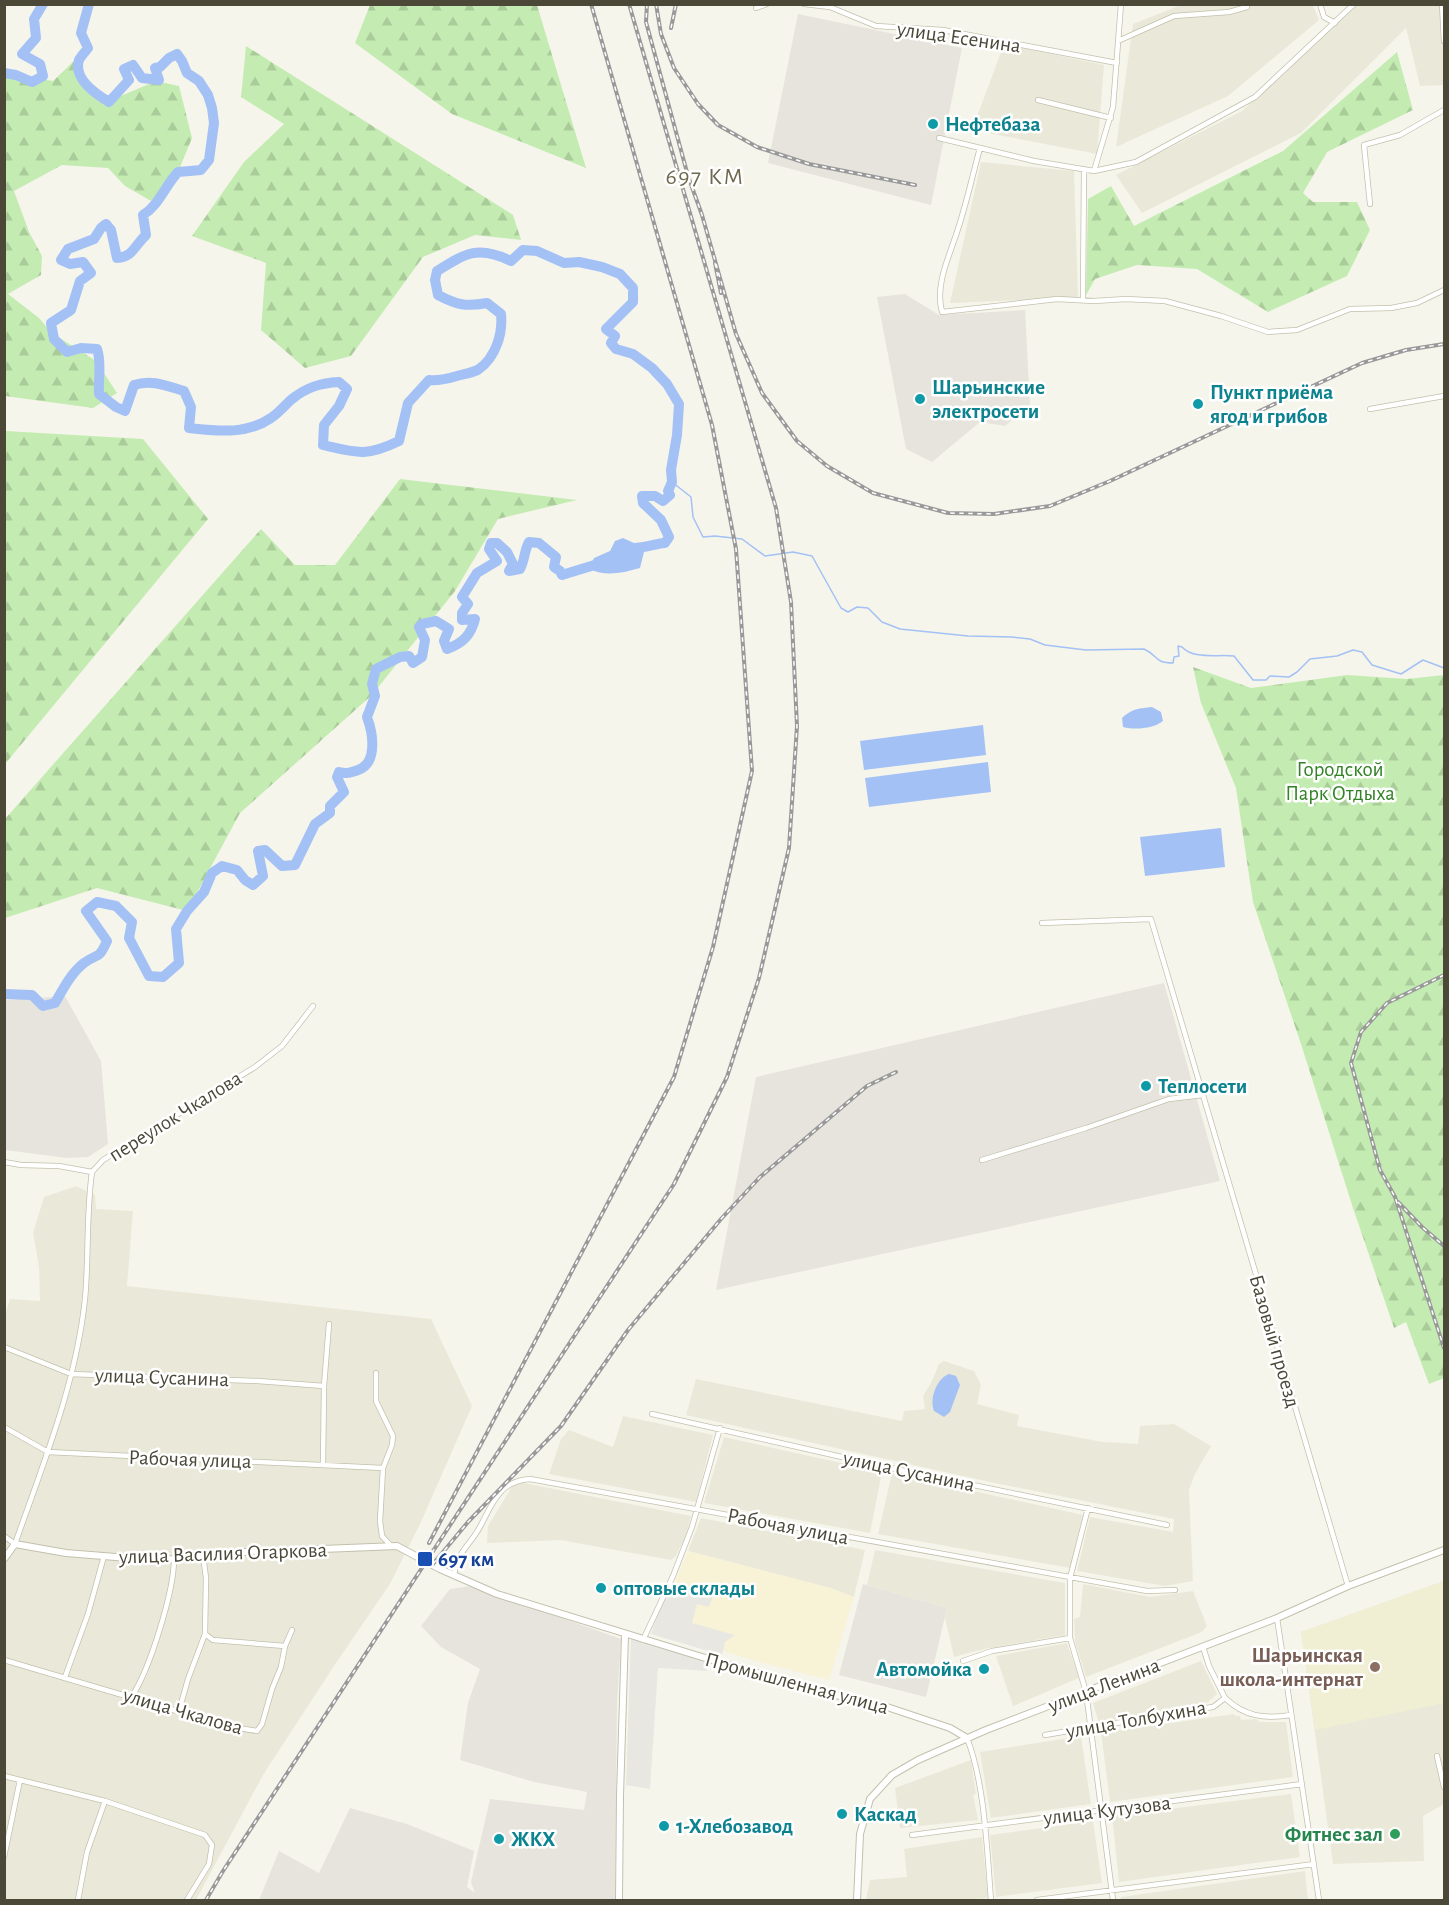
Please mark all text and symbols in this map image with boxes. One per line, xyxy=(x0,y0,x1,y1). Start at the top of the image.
street label: улица Есенина xyxy=(895,18,1023,57)
place label: Нефтебаза xyxy=(945,114,1040,135)
marker: Нефтебаза xyxy=(926,117,940,131)
district label: 697 КМ xyxy=(665,165,745,189)
place label: Шарьинские электросети xyxy=(932,377,1045,422)
place label: Пункт приёма ягод и грибов xyxy=(1210,382,1333,427)
marker: Шарьинские электросети xyxy=(913,392,927,406)
marker: Пункт приёма ягод и грибов xyxy=(1191,397,1205,411)
park label: Городской Парк Отдыха xyxy=(1285,759,1395,804)
street label: переулок Чкалова xyxy=(105,1067,246,1166)
place label: Теплосети xyxy=(1158,1076,1247,1097)
marker: Теплосети xyxy=(1139,1079,1153,1093)
street label: Базовый проезд xyxy=(1246,1272,1304,1410)
street label: улица Сусанина xyxy=(94,1365,230,1390)
street label: Рабочая улица xyxy=(128,1447,252,1472)
street label: улица Сусанина xyxy=(840,1447,977,1496)
street label: Рабочая улица xyxy=(726,1504,851,1549)
street label: улица Василия Огаркова xyxy=(118,1539,328,1568)
place label: 697 км xyxy=(438,1549,494,1570)
marker: 697 км xyxy=(416,1550,434,1568)
place label: оптовые склады xyxy=(613,1578,755,1599)
marker: оптовые склады xyxy=(594,1581,608,1595)
place label: Шарьинская школа-интернат xyxy=(1219,1645,1364,1690)
street label: Промышленная улица xyxy=(703,1649,891,1718)
street label: улица Ленина xyxy=(1044,1654,1163,1717)
place label: Автомойка xyxy=(876,1659,972,1680)
marker: Шарьинская школа-интернат xyxy=(1368,1660,1382,1674)
marker: Автомойка xyxy=(977,1662,991,1676)
street label: улица Чкалова xyxy=(120,1684,246,1739)
street label: улица Толбухина xyxy=(1063,1697,1208,1742)
street label: улица Кутузова xyxy=(1041,1792,1172,1829)
place label: Каскад xyxy=(854,1804,917,1825)
marker: Каскад xyxy=(835,1807,849,1821)
place label: 1-Хлебозавод xyxy=(676,1816,793,1837)
marker: 1-Хлебозавод xyxy=(657,1819,671,1833)
place label: Фитнес зал xyxy=(1285,1824,1383,1845)
marker: Фитнес зал xyxy=(1388,1827,1402,1841)
place label: ЖКХ xyxy=(511,1829,555,1850)
marker: ЖКХ xyxy=(492,1832,506,1846)

